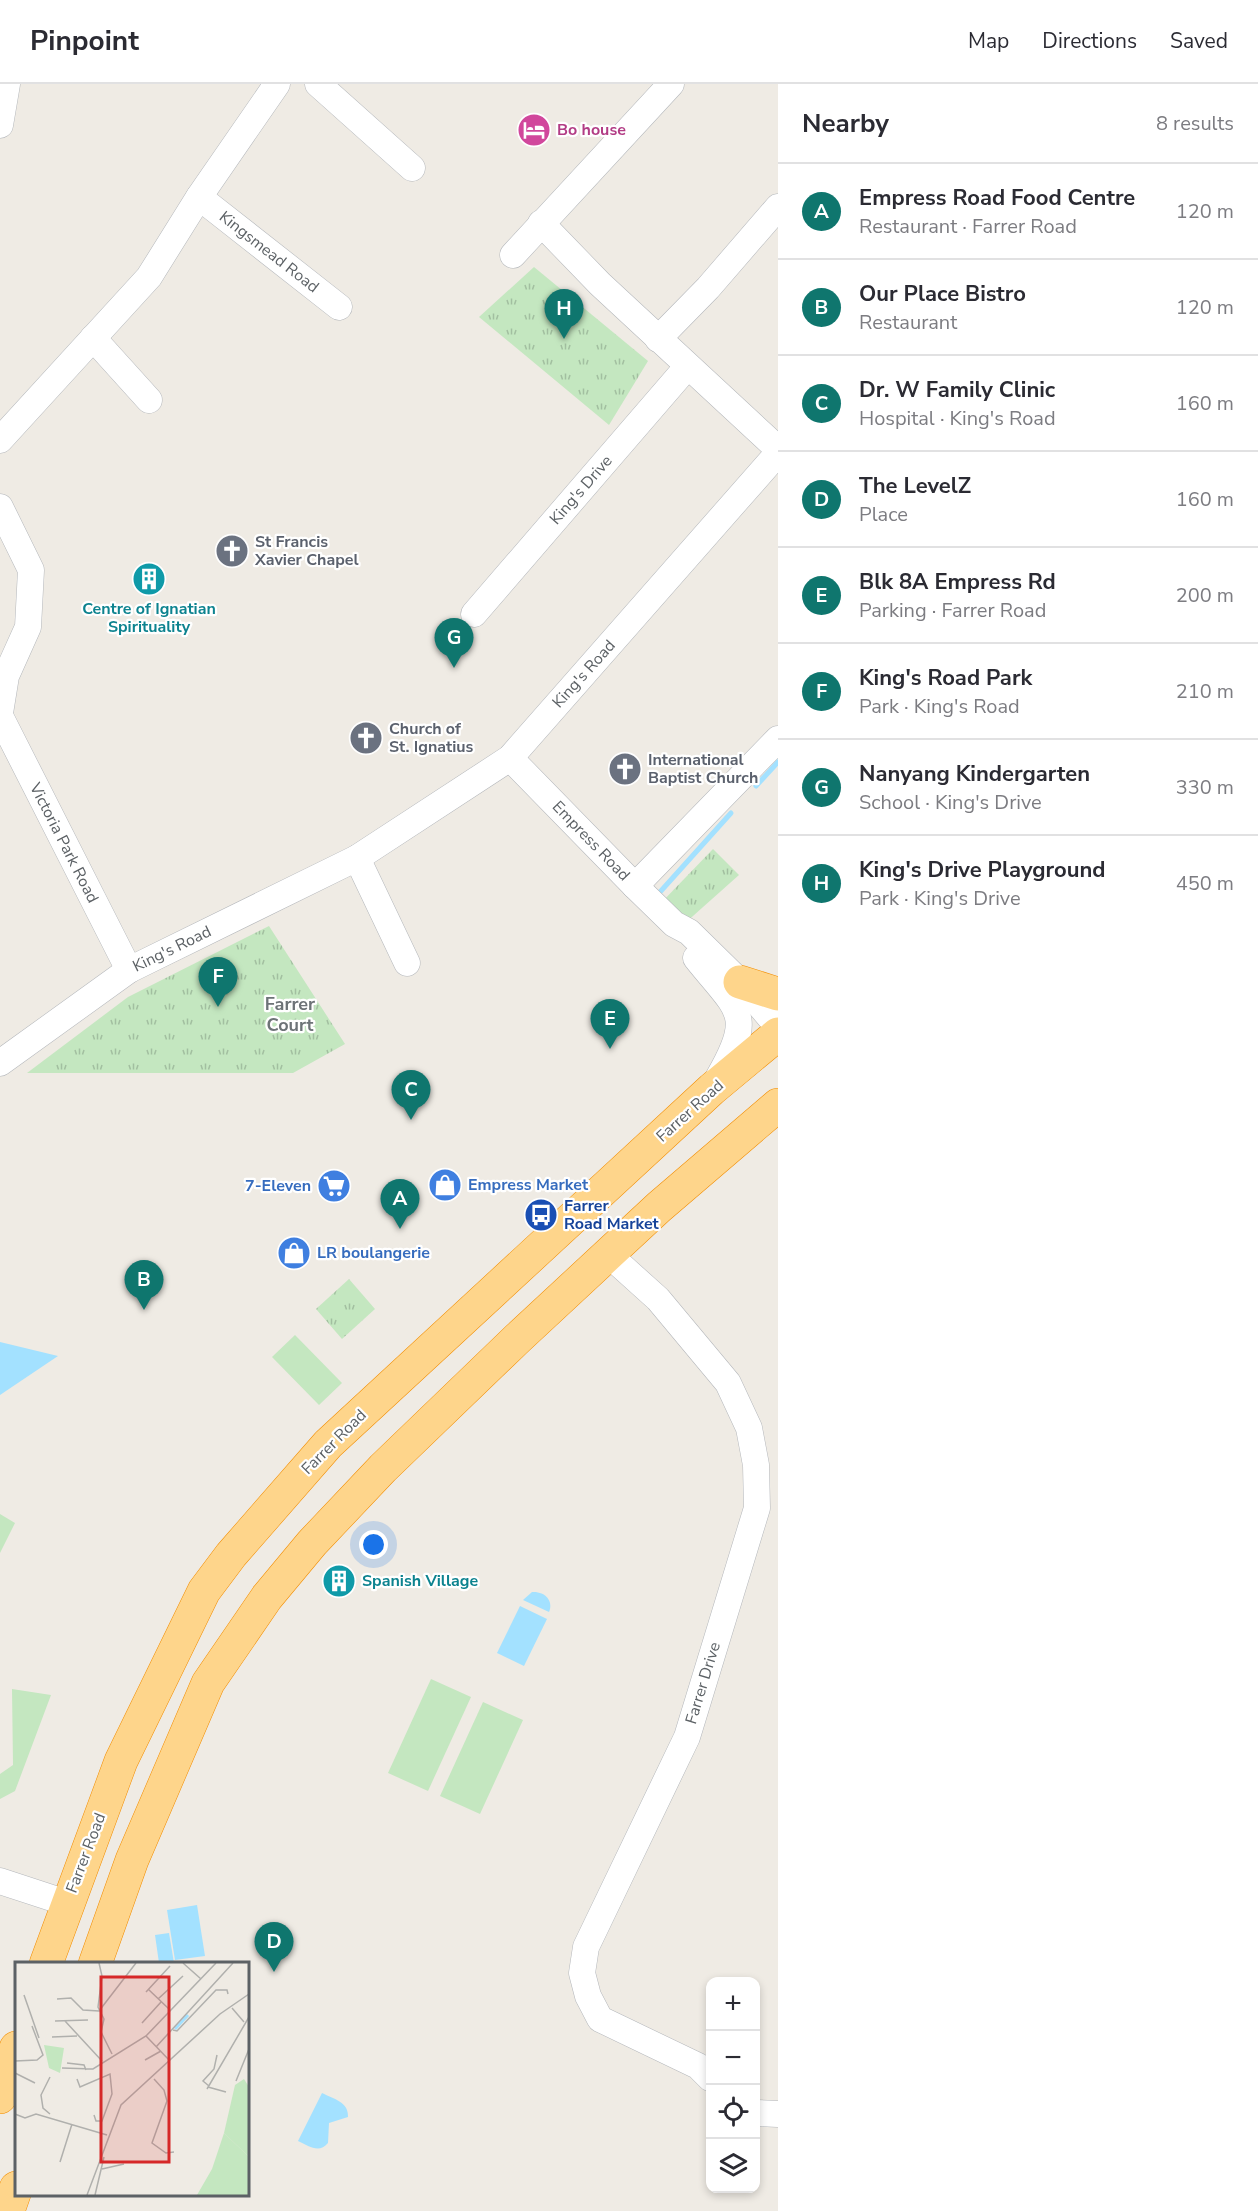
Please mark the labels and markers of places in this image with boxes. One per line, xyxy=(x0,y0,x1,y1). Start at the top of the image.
hotel icon: Bo house xyxy=(516,112,552,148)
place label: Bo house xyxy=(557,119,626,141)
pin: H xyxy=(544,290,584,339)
place label: St Francis Xavier Chapel xyxy=(254,531,359,571)
church icon: St Francis Xavier Chapel xyxy=(214,533,250,569)
building icon: Centre of Ignatian Spirituality xyxy=(131,561,167,597)
place label: Centre of Ignatian Spirituality xyxy=(82,598,216,638)
pin: G xyxy=(434,618,474,668)
place label: Church of St. Ignatius xyxy=(389,718,473,758)
church icon: Church of St. Ignatius xyxy=(348,720,384,756)
place label: International Baptist Church xyxy=(648,749,758,789)
church icon: International Baptist Church xyxy=(607,751,643,787)
pin: F xyxy=(198,958,238,1007)
pin: E xyxy=(590,1000,630,1049)
pin: C xyxy=(392,1070,430,1120)
shop icon: Empress Market xyxy=(427,1167,463,1203)
supermarket icon: 7-Eleven xyxy=(316,1168,352,1204)
place label: Empress Market xyxy=(468,1174,589,1196)
place label: 7-Eleven xyxy=(245,1175,311,1197)
pin: A xyxy=(380,1180,420,1229)
place label: Farrer Road Market xyxy=(564,1195,660,1235)
bus stop icon: Farrer Road Market xyxy=(523,1197,559,1233)
shop icon: LR boulangerie xyxy=(276,1235,312,1271)
place label: LR boulangerie xyxy=(317,1242,430,1264)
pin: B xyxy=(124,1260,164,1310)
building icon: Spanish Village xyxy=(321,1563,357,1599)
place label: Spanish Village xyxy=(362,1570,478,1592)
pin: D xyxy=(254,1922,294,1972)

